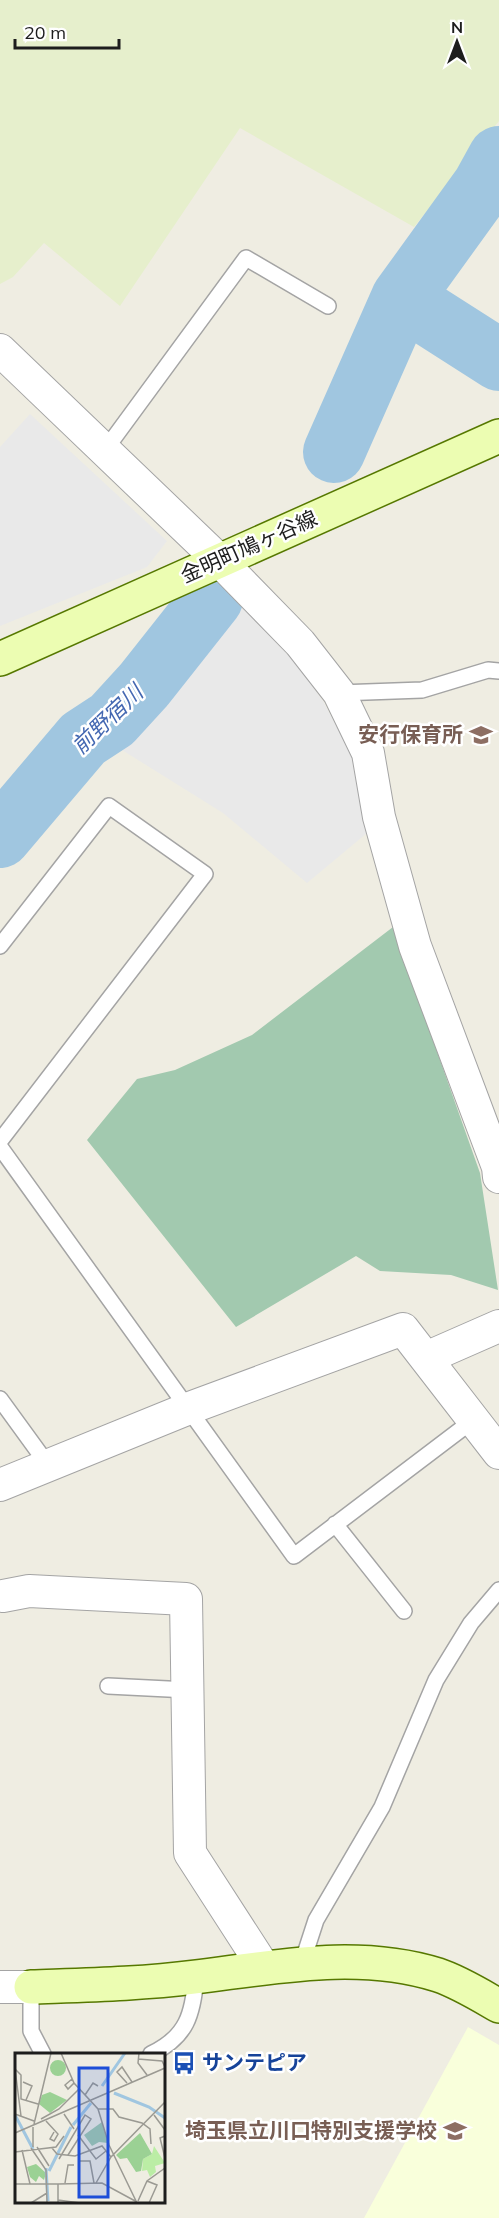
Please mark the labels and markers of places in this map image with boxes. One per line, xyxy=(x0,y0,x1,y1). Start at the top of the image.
place label: 安行保育所 xyxy=(358,721,463,747)
school or university icon: 安行保育所 xyxy=(468,722,494,748)
place label: サンテピア xyxy=(202,2049,307,2075)
bus stop icon: サンテピア xyxy=(171,2050,197,2076)
place label: 埼玉県立川口特別支援学校 xyxy=(185,2117,437,2143)
school or university icon: 埼玉県立川口特別支援学校 xyxy=(442,2118,468,2144)

